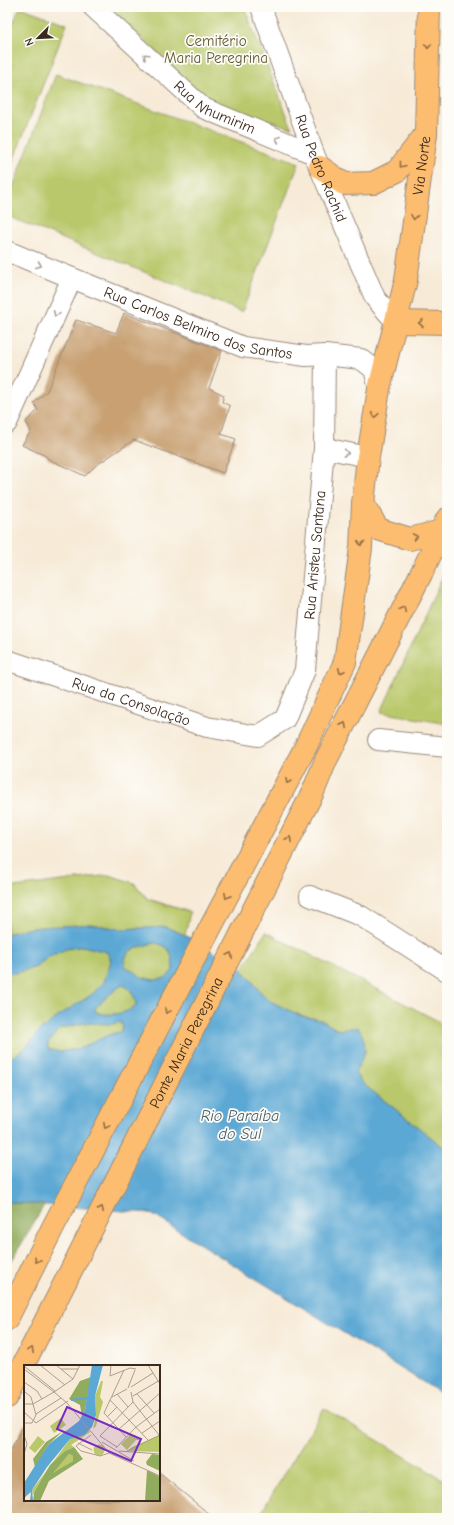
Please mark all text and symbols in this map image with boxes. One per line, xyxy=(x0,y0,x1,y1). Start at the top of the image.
north arrow xyxy=(18,18,58,58)
park label: Cemitério Maria Peregrina xyxy=(164,32,268,67)
text: N xyxy=(22,36,37,48)
one-way arrow xyxy=(424,43,432,49)
one-way arrow xyxy=(144,54,151,61)
street label: Rua Nhumirim xyxy=(170,77,258,138)
street label: Rua Pedro Rachid xyxy=(291,112,351,225)
street label: Via Norte xyxy=(409,135,435,196)
one-way arrow xyxy=(275,136,282,144)
one-way arrow xyxy=(400,161,407,168)
one-way arrow xyxy=(410,214,419,220)
one-way arrow xyxy=(36,260,43,268)
street label: Rua Carlos Belmiro dos Santos xyxy=(101,283,293,363)
one-way arrow xyxy=(53,310,61,317)
one-way arrow xyxy=(418,319,424,327)
one-way arrow xyxy=(371,412,380,418)
one-way arrow xyxy=(343,448,349,456)
street label: Rua Aristeu Santana xyxy=(300,490,329,620)
one-way arrow xyxy=(411,533,418,542)
one-way arrow xyxy=(356,540,365,546)
one-way arrow xyxy=(398,606,406,614)
one-way arrow xyxy=(338,667,346,675)
street label: Rua da Consolação xyxy=(70,673,193,730)
one-way arrow xyxy=(339,722,346,729)
one-way arrow xyxy=(285,776,293,784)
one-way arrow xyxy=(284,836,292,844)
one-way arrow xyxy=(225,891,232,899)
one-way arrow xyxy=(225,952,233,960)
street label: Ponte Maria Peregrina xyxy=(145,974,227,1111)
one-way arrow xyxy=(164,1006,172,1014)
water label: Rio Paraíba do Sul xyxy=(201,1107,279,1143)
one-way arrow xyxy=(104,1122,111,1129)
one-way arrow xyxy=(96,1205,104,1213)
one-way arrow xyxy=(34,1256,42,1263)
one-way arrow xyxy=(26,1346,34,1354)
inset map xyxy=(24,1365,160,1501)

